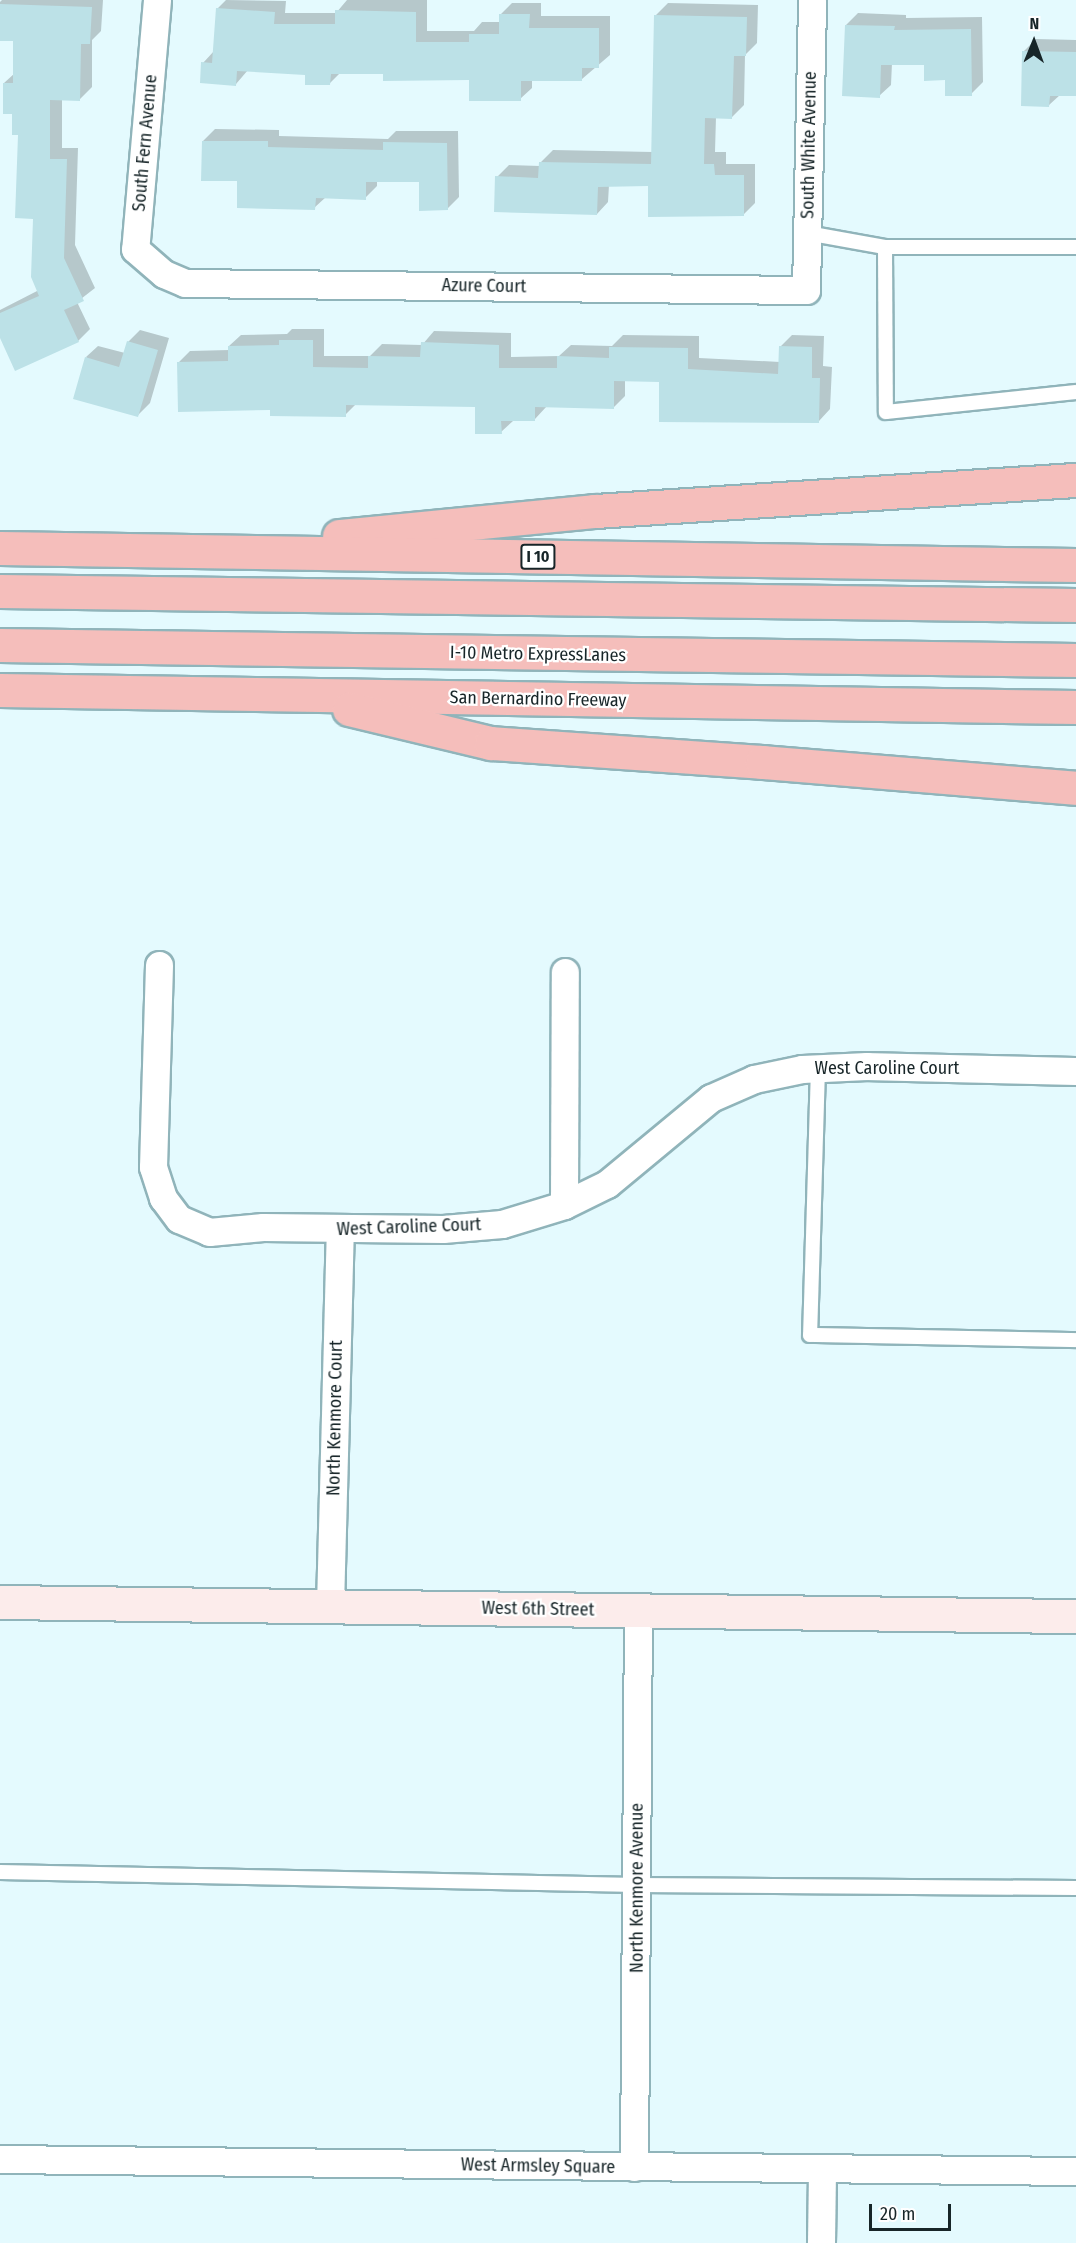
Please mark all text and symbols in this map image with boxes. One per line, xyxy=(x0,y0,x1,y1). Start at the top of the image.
north arrow xyxy=(1004,12,1064,72)
text: N xyxy=(1029,14,1039,33)
street label: South White Avenue xyxy=(797,71,821,219)
street label: South Fern Avenue xyxy=(128,73,162,213)
street label: Azure Court xyxy=(442,274,526,298)
road number: I 10 xyxy=(520,544,556,570)
street label: I-10 Metro ExpressLanes xyxy=(450,642,626,666)
street label: San Bernardino Freeway xyxy=(449,687,627,711)
street label: West Caroline Court xyxy=(815,1057,959,1079)
street label: West Caroline Court xyxy=(336,1214,482,1240)
street label: North Kenmore Court xyxy=(323,1340,347,1496)
street label: West 6th Street xyxy=(481,1597,595,1621)
street label: North Kenmore Avenue xyxy=(626,1803,648,1973)
street label: West Armsley Square xyxy=(461,2154,615,2178)
scale bar xyxy=(872,2192,954,2230)
text: 20 m xyxy=(880,2203,915,2225)

